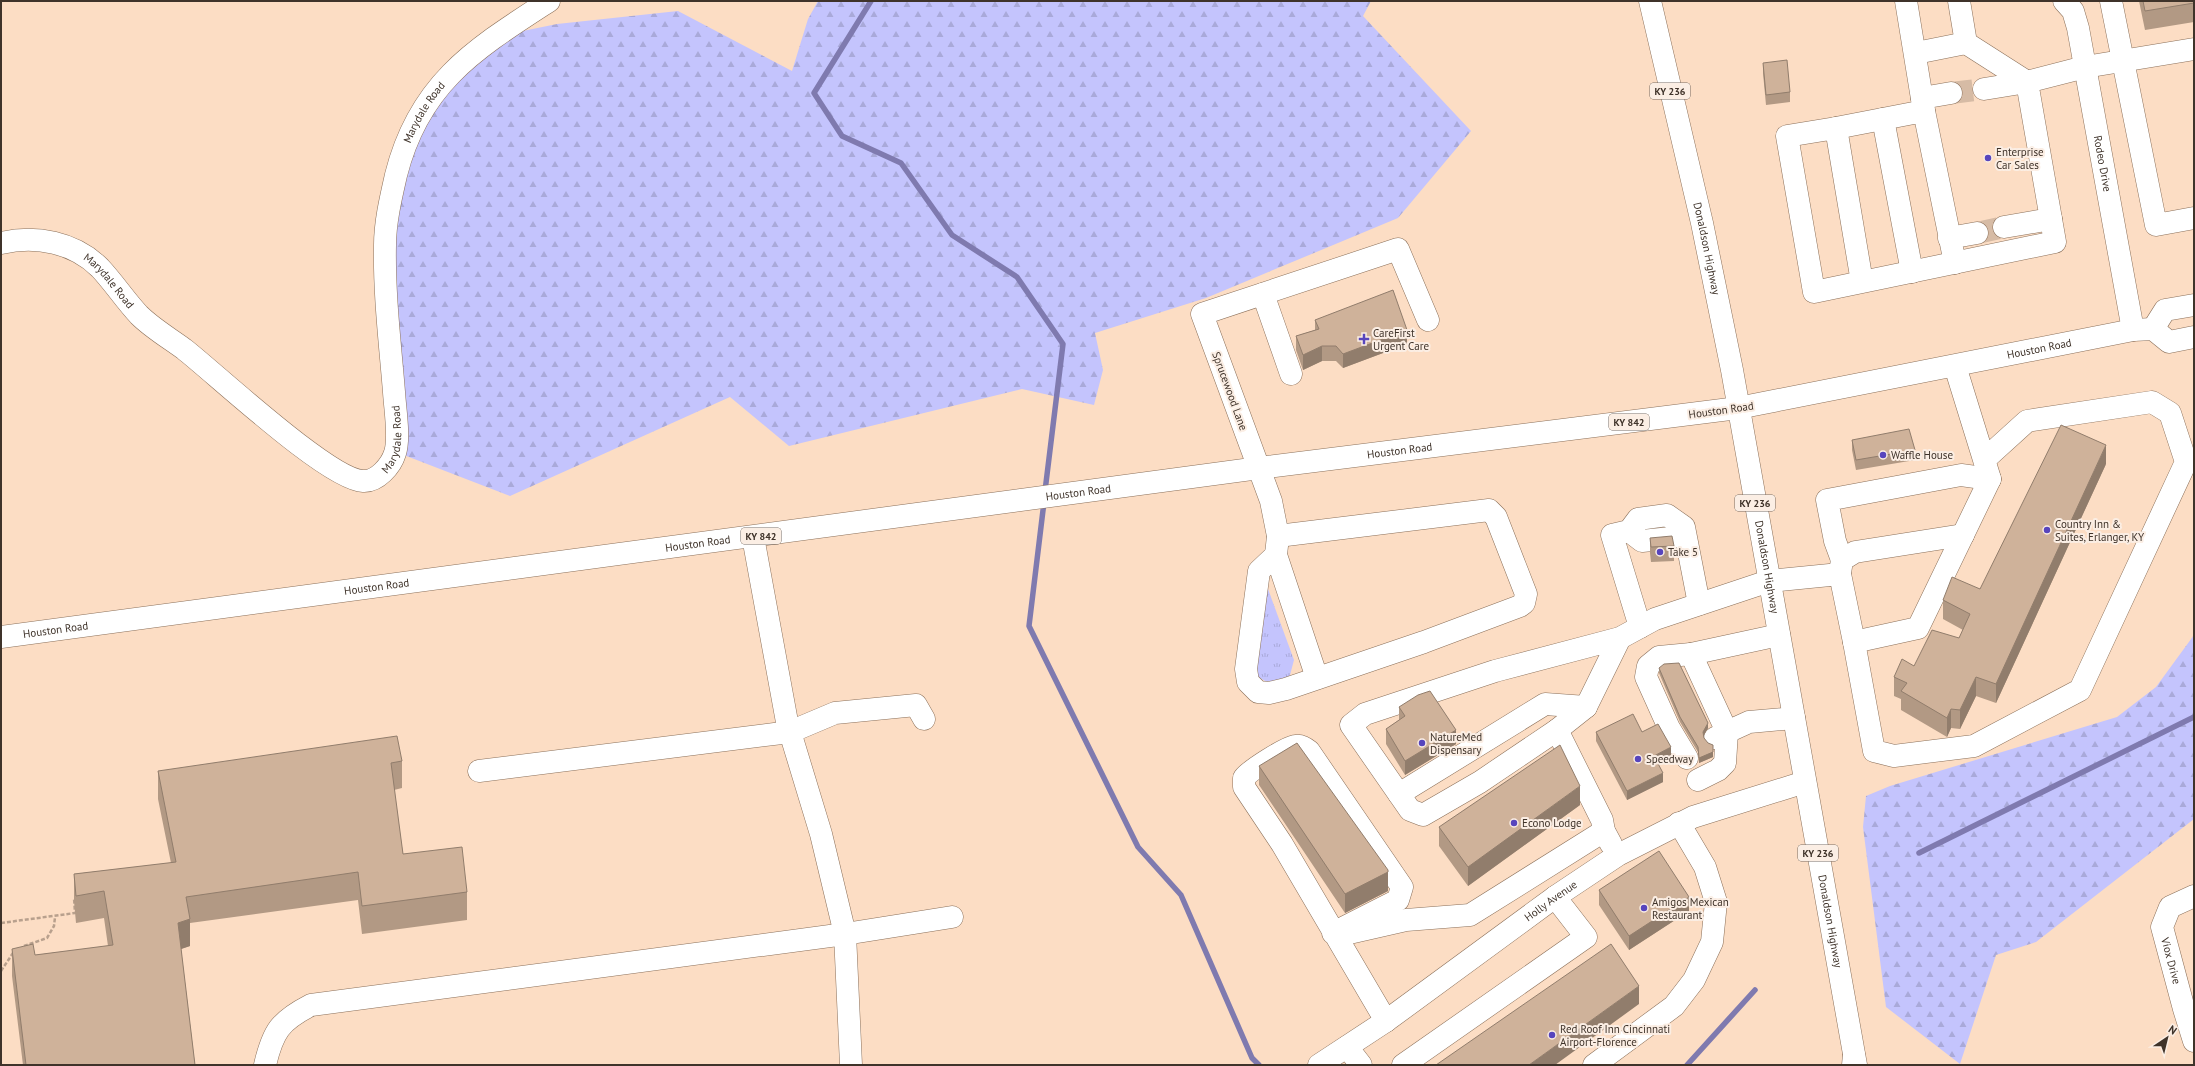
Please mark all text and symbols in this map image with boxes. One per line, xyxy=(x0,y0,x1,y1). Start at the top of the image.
street label: Marydale Road xyxy=(400,79,448,145)
road number: KY 236 xyxy=(1650,83,1690,99)
street label: Rodeo Drive xyxy=(2091,134,2115,193)
place label: Enterprise Car Sales xyxy=(1996,145,2044,172)
marker: Enterprise Car Sales xyxy=(1983,153,1993,163)
street label: Donaldson Highway xyxy=(1690,201,1724,297)
street label: Marydale Road xyxy=(81,250,137,311)
place label: CareFirst Urgent Care xyxy=(1373,326,1429,353)
marker: CareFirst Urgent Care xyxy=(1358,333,1370,345)
street label: Houston Road xyxy=(2006,335,2073,362)
street label: Sprucewood Lane xyxy=(1209,350,1251,433)
street label: Houston Road xyxy=(1688,398,1755,421)
street label: Marydale Road xyxy=(378,405,404,476)
road number: KY 842 xyxy=(1609,414,1649,430)
street label: Houston Road xyxy=(1366,439,1433,461)
place label: Waffle House xyxy=(1891,448,1953,462)
marker: Waffle House xyxy=(1878,450,1888,460)
street label: Houston Road xyxy=(1045,481,1112,504)
road number: KY 236 xyxy=(1735,495,1775,511)
place label: Country Inn & Suites, Erlanger, KY xyxy=(2055,517,2145,544)
street label: Donaldson Highway xyxy=(1752,519,1782,615)
marker: Country Inn & Suites, Erlanger, KY xyxy=(2042,525,2052,535)
road number: KY 842 xyxy=(741,528,781,544)
street label: Houston Road xyxy=(664,532,731,555)
place label: Take 5 xyxy=(1668,545,1698,559)
marker: Take 5 xyxy=(1655,547,1665,557)
street label: Houston Road xyxy=(343,575,410,598)
street label: Houston Road xyxy=(22,618,89,641)
place label: NatureMed Dispensary xyxy=(1430,730,1482,757)
marker: NatureMed Dispensary xyxy=(1417,738,1427,748)
place label: Speedway xyxy=(1646,752,1694,766)
marker: Speedway xyxy=(1633,754,1643,764)
place label: Econo Lodge xyxy=(1522,816,1582,830)
marker: Econo Lodge xyxy=(1509,818,1519,828)
road number: KY 236 xyxy=(1798,845,1838,861)
street label: Donaldson Highway xyxy=(1815,874,1846,970)
street label: Holly Avenue xyxy=(1521,877,1580,924)
place label: Amigos Mexican Restaurant xyxy=(1652,895,1729,922)
marker: Amigos Mexican Restaurant xyxy=(1639,903,1649,913)
street label: Viox Drive xyxy=(2158,935,2184,986)
north arrow xyxy=(2147,1018,2187,1058)
place label: Red Roof Inn Cincinnati Airport-Florence xyxy=(1560,1022,1670,1049)
text: N xyxy=(2166,1022,2180,1038)
marker: Red Roof Inn Cincinnati Airport-Florence xyxy=(1547,1030,1557,1040)

